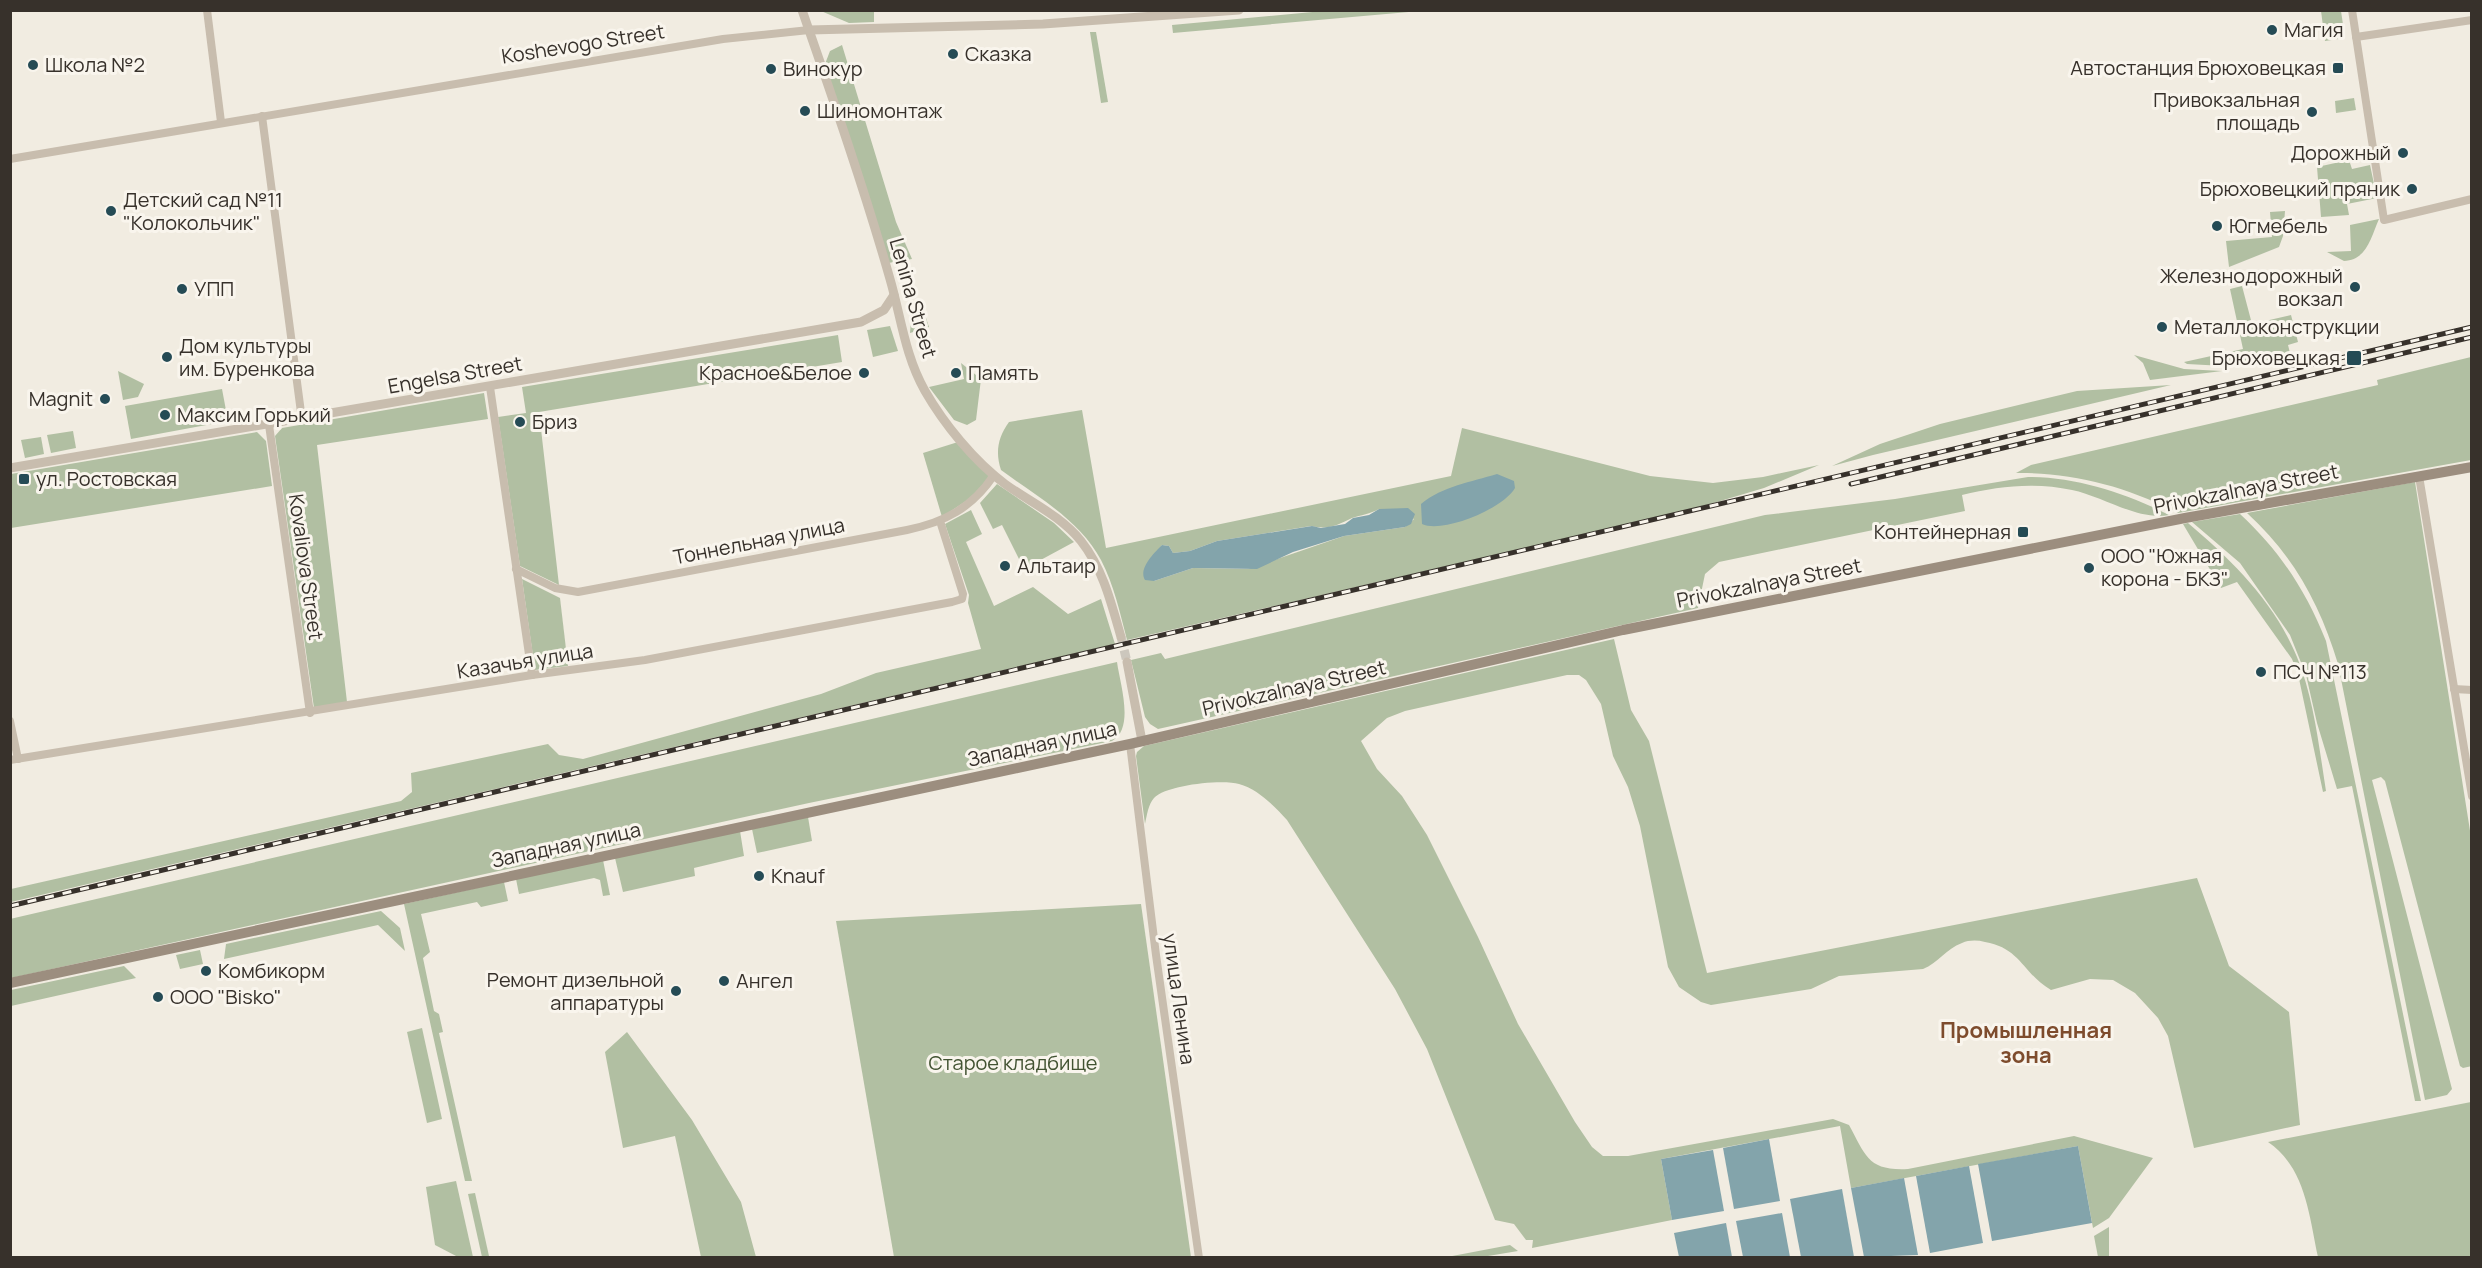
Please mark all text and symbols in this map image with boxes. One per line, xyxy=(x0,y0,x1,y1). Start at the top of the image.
place label: Магия xyxy=(2284,16,2344,43)
street label: Koshevogo Street xyxy=(500,17,666,70)
marker: Магия xyxy=(2265,23,2279,37)
place label: Сказка xyxy=(965,40,1032,67)
marker: Сказка xyxy=(946,47,960,61)
place label: Школа №2 xyxy=(45,51,145,78)
place label: Автостанция Брюховецкая xyxy=(2070,54,2326,81)
place label: Винокур xyxy=(783,55,863,82)
marker: Школа №2 xyxy=(26,58,40,72)
marker: Автостанция Брюховецкая xyxy=(2331,61,2345,75)
marker: Винокур xyxy=(764,62,778,76)
place label: Привокзальная площадь xyxy=(2153,86,2300,136)
place label: Шиномонтаж xyxy=(817,97,942,124)
marker: Шиномонтаж xyxy=(798,104,812,118)
marker: Привокзальная площадь xyxy=(2305,105,2319,119)
place label: Дорожный xyxy=(2290,139,2391,166)
marker: Дорожный xyxy=(2396,146,2410,160)
place label: Брюховецкий пряник xyxy=(2200,175,2401,202)
marker: Брюховецкий пряник xyxy=(2405,182,2419,196)
place label: Детский сад №11 "Колокольчик" xyxy=(123,186,283,236)
marker: Детский сад №11 "Колокольчик" xyxy=(104,204,118,218)
place label: Югмебель xyxy=(2229,212,2328,239)
marker: Югмебель xyxy=(2210,219,2224,233)
street label: Lenina Street xyxy=(883,235,944,361)
place label: Железнодорожный вокзал xyxy=(2160,262,2343,312)
place label: УПП xyxy=(194,275,234,302)
marker: Железнодорожный вокзал xyxy=(2348,280,2362,294)
marker: УПП xyxy=(175,282,189,296)
place label: Металлоконструкции xyxy=(2174,313,2379,340)
marker: Металлоконструкции xyxy=(2155,320,2169,334)
place label: Дом культуры им. Буренкова xyxy=(179,332,315,382)
place label: Брюховецкая xyxy=(2212,344,2340,371)
street label: Engelsa Street xyxy=(386,349,524,400)
marker: Брюховецкая xyxy=(2345,349,2363,367)
marker: Дом культуры им. Буренкова xyxy=(160,350,174,364)
place label: Красное&Белое xyxy=(699,359,852,386)
place label: Память xyxy=(968,359,1039,386)
marker: Красное&Белое xyxy=(857,366,871,380)
marker: Память xyxy=(949,366,963,380)
place label: Magnit xyxy=(29,385,93,412)
marker: Magnit xyxy=(98,392,112,406)
place label: Максим Горький xyxy=(177,401,331,428)
marker: Максим Горький xyxy=(158,408,172,422)
place label: Бриз xyxy=(532,408,577,435)
marker: Бриз xyxy=(513,415,527,429)
street label: Privokzalnaya Street xyxy=(2151,457,2341,520)
place label: ул. Ростовская xyxy=(36,465,177,492)
marker: ул. Ростовская xyxy=(17,472,31,486)
street label: Kovaliova Street xyxy=(283,492,330,642)
street label: Тоннельная улица xyxy=(671,511,847,570)
place label: Контейнерная xyxy=(1874,518,2011,545)
marker: Контейнерная xyxy=(2016,525,2030,539)
place label: ООО "Южная корона - БКЗ" xyxy=(2101,542,2229,592)
street label: Privokzalnaya Street xyxy=(1674,551,1864,614)
place label: Альтаир xyxy=(1017,552,1096,579)
marker: Альтаир xyxy=(998,559,1012,573)
marker: ООО "Южная корона - БКЗ" xyxy=(2082,561,2096,575)
street label: Казачья улица xyxy=(455,636,595,685)
street label: Privokzalnaya Street xyxy=(1199,653,1388,722)
place label: ПСЧ №113 xyxy=(2273,658,2367,685)
marker: ПСЧ №113 xyxy=(2254,665,2268,679)
street label: Западная улица xyxy=(965,715,1119,773)
street label: Западная улица xyxy=(489,816,643,874)
place label: Knauf xyxy=(771,862,825,889)
marker: Knauf xyxy=(752,869,766,883)
street label: улица Ленина xyxy=(1157,932,1202,1066)
place label: Комбикорм xyxy=(218,957,325,984)
marker: Комбикорм xyxy=(199,964,213,978)
place label: Ремонт дизельной аппаратуры xyxy=(487,966,664,1016)
place label: Ангел xyxy=(736,967,793,994)
marker: Ангел xyxy=(717,974,731,988)
place label: ООО "Bisko" xyxy=(170,983,281,1010)
marker: Ремонт дизельной аппаратуры xyxy=(669,984,683,998)
marker: ООО "Bisko" xyxy=(151,990,165,1004)
district label: Промышленная зона xyxy=(1940,1015,2112,1070)
park label: Старое кладбище xyxy=(929,1049,1097,1076)

